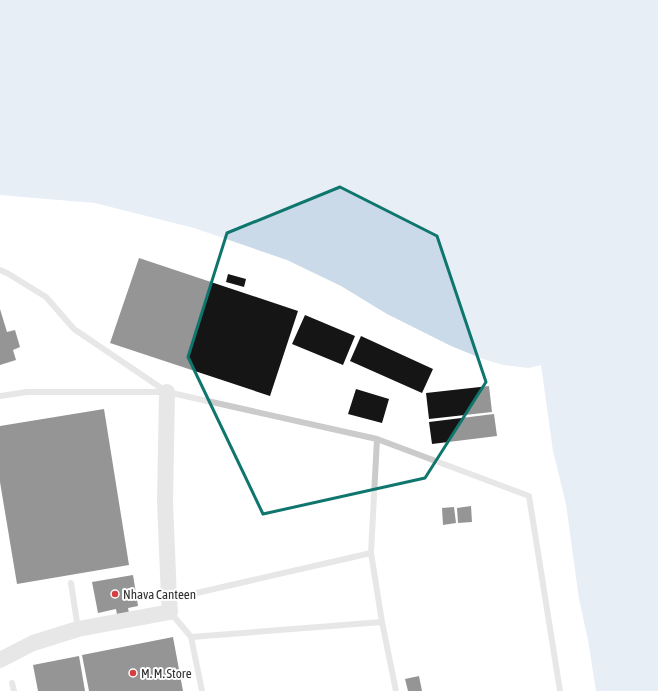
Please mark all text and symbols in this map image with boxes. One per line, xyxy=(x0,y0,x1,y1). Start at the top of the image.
place label: Nhava Canteen xyxy=(123,587,196,602)
marker: Nhava Canteen xyxy=(110,589,120,599)
place label: M. M. Store xyxy=(141,666,192,681)
marker: M. M. Store xyxy=(128,668,138,678)

